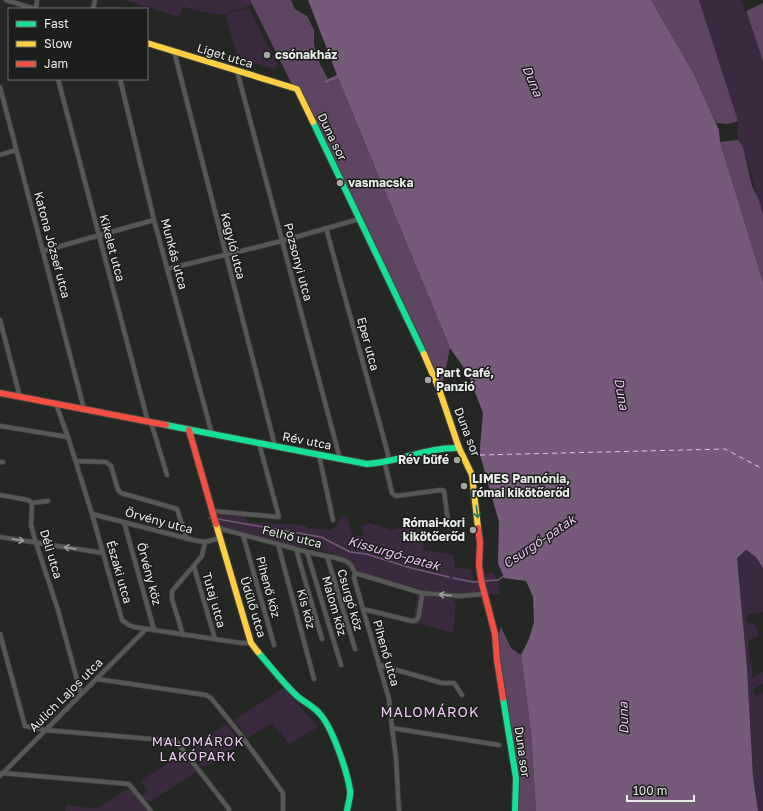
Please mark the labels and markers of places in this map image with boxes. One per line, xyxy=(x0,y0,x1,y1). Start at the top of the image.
place label: csónakház xyxy=(275,47,337,62)
marker: csónakház xyxy=(262,50,272,60)
place label: vasmacska xyxy=(348,175,413,190)
marker: vasmacska xyxy=(335,178,345,188)
place label: Part Café, Panzió xyxy=(436,365,494,394)
marker: Part Café, Panzió xyxy=(423,375,433,385)
place label: Rév büfé xyxy=(398,452,449,467)
marker: Rév büfé xyxy=(452,455,462,465)
place label: LIMES Pannónia, római kikötőerőd xyxy=(472,471,570,500)
marker: LIMES Pannónia, római kikötőerőd xyxy=(459,481,469,491)
place label: Római-kori kikötőerőd xyxy=(402,515,465,544)
marker: Római-kori kikötőerőd xyxy=(468,525,478,535)

